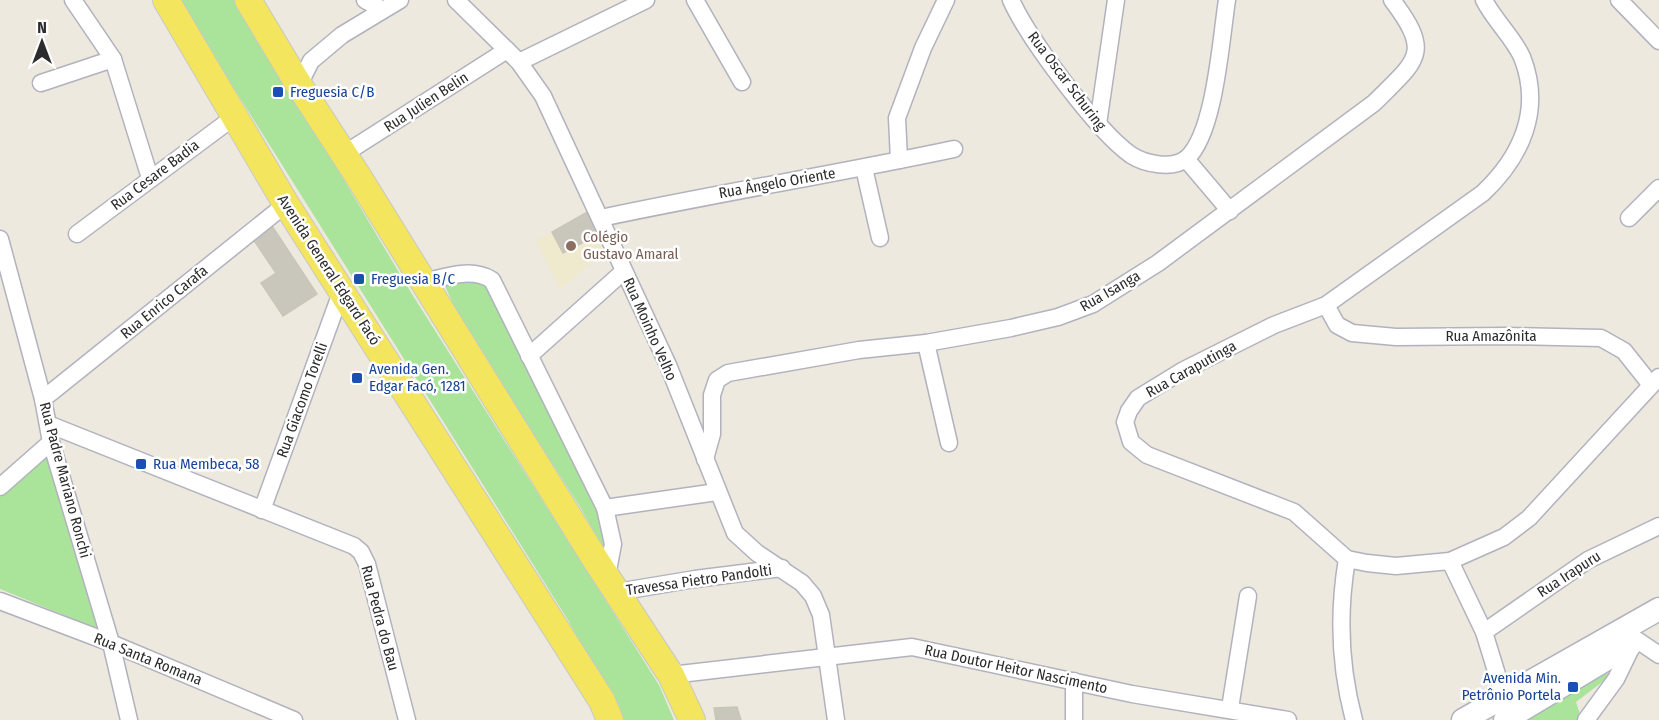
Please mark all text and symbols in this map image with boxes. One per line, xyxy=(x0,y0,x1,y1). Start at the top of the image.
north arrow xyxy=(12,12,72,72)
text: N xyxy=(37,18,47,37)
street label: Rua Oscar Schuring xyxy=(1024,28,1110,134)
street label: Rua Julien Belin xyxy=(381,68,471,136)
place label: Freguesia C/B xyxy=(290,83,374,101)
marker: Freguesia C/B xyxy=(271,85,285,99)
street label: Rua Cesare Badia xyxy=(107,136,203,214)
street label: Rua Ângelo Oriente xyxy=(717,164,837,202)
street label: Avenida General Edgard Facó xyxy=(274,191,384,349)
place label: Colégio Gustavo Amaral xyxy=(583,228,679,263)
marker: Colégio Gustavo Amaral xyxy=(564,239,578,253)
street label: Rua Enrico Carafa xyxy=(117,261,211,343)
street label: Rua Isanga xyxy=(1077,267,1143,315)
place label: Freguesia B/C xyxy=(371,270,455,288)
marker: Freguesia B/C xyxy=(352,272,366,286)
street label: Rua Moinho Velho xyxy=(619,275,681,383)
street label: Rua Amazônita xyxy=(1445,327,1537,345)
street label: Rua Caraputinga xyxy=(1143,337,1239,401)
street label: Rua Giacomo Torelli xyxy=(273,340,331,460)
place label: Avenida Gen. Edgar Facó, 1281 xyxy=(369,360,466,395)
marker: Avenida Gen. Edgar Facó, 1281 xyxy=(350,371,364,385)
street label: Rua Padre Mariano Ronchi xyxy=(36,400,94,560)
place label: Rua Membeca, 58 xyxy=(153,455,260,473)
marker: Rua Membeca, 58 xyxy=(134,457,148,471)
street label: Rua Irapuru xyxy=(1534,547,1604,601)
street label: Travessa Pietro Pandolti xyxy=(625,561,773,599)
street label: Rua Pedra do Bau xyxy=(357,563,403,673)
street label: Rua Santa Romana xyxy=(91,629,205,689)
street label: Rua Doutor Heitor Nascimento xyxy=(923,641,1109,697)
place label: Avenida Min. Petrônio Portela xyxy=(1462,669,1561,704)
marker: Avenida Min. Petrônio Portela xyxy=(1566,680,1580,694)

